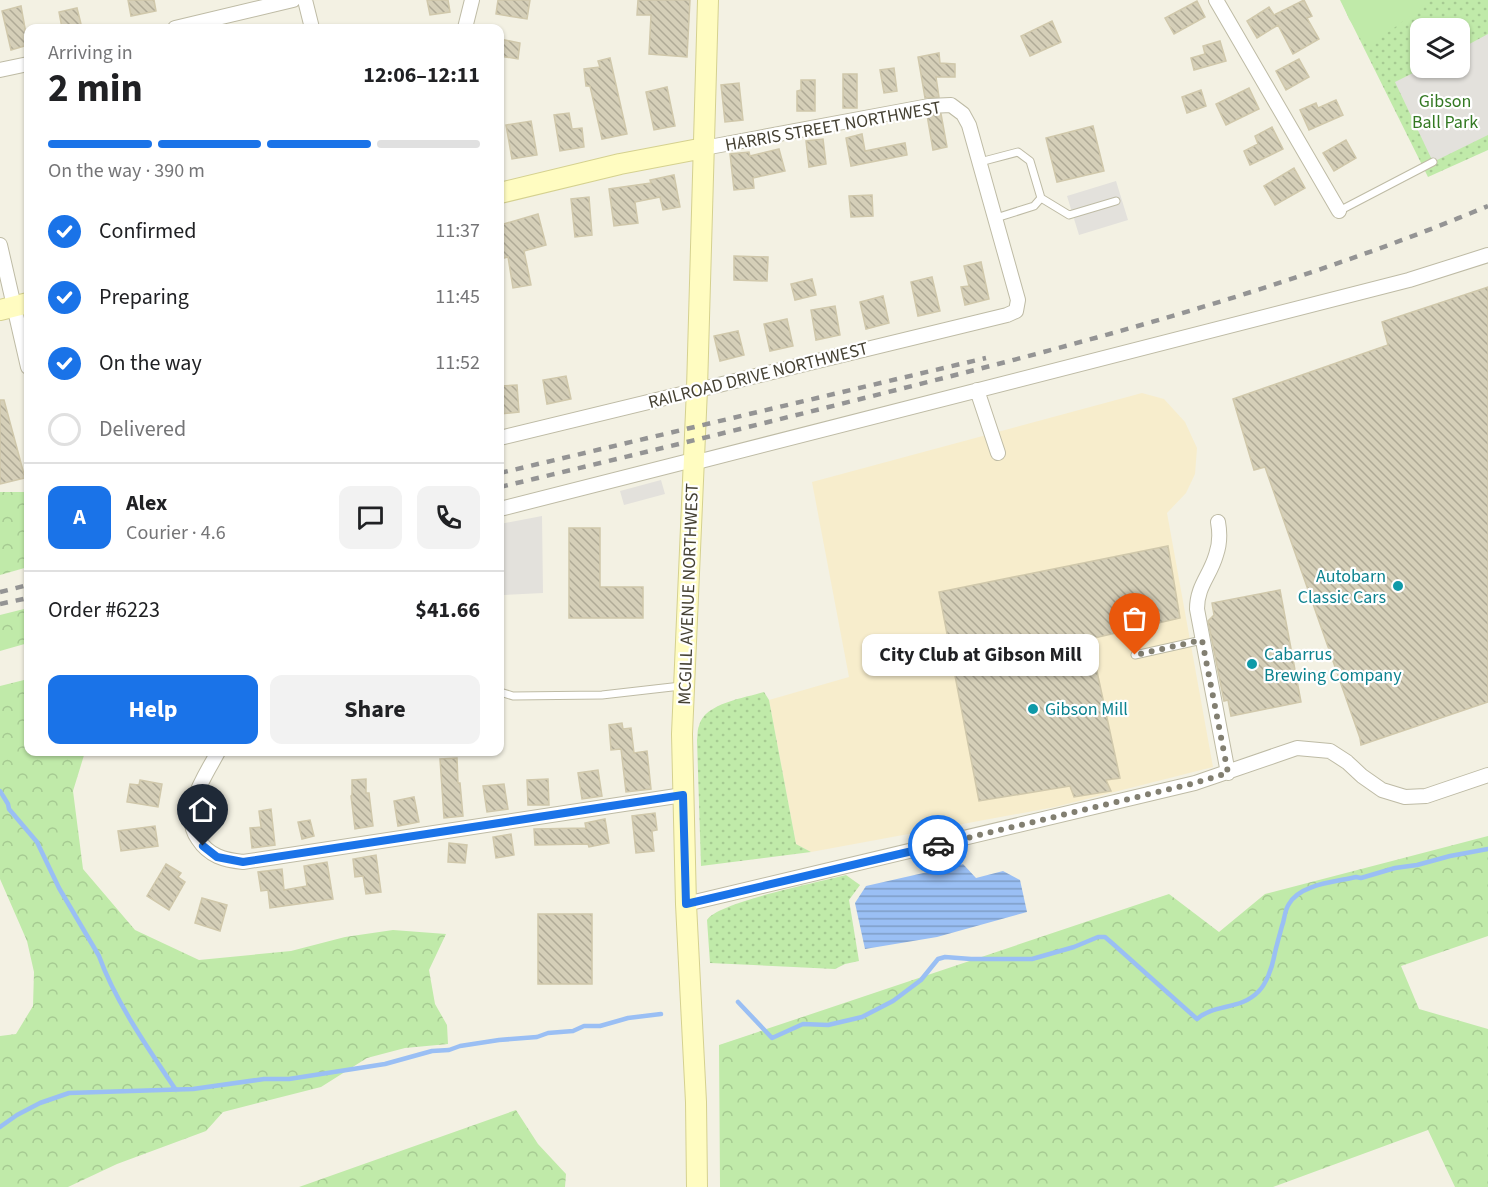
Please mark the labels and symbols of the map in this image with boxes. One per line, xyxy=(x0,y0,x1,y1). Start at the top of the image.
park label: Gibson Ball Park xyxy=(1412,89,1478,135)
street label: HARRIS STREET NORTHWEST xyxy=(723,95,943,158)
street label: RAILROAD DRIVE NORTHWEST xyxy=(646,336,871,415)
street label: MCGILL AVENUE NORTHWEST xyxy=(672,482,705,705)
place label: Autobarn Classic Cars xyxy=(1298,564,1386,610)
marker: Autobarn Classic Cars xyxy=(1391,579,1405,593)
pin xyxy=(1109,593,1160,655)
callout: City Club at Gibson Mill xyxy=(862,634,1099,676)
place label: Cabarrus Brewing Company xyxy=(1264,642,1402,688)
marker: Cabarrus Brewing Company xyxy=(1245,657,1259,671)
place label: Gibson Mill xyxy=(1045,697,1128,722)
marker: Gibson Mill xyxy=(1026,702,1040,716)
pin xyxy=(177,784,228,846)
courier xyxy=(908,815,968,875)

